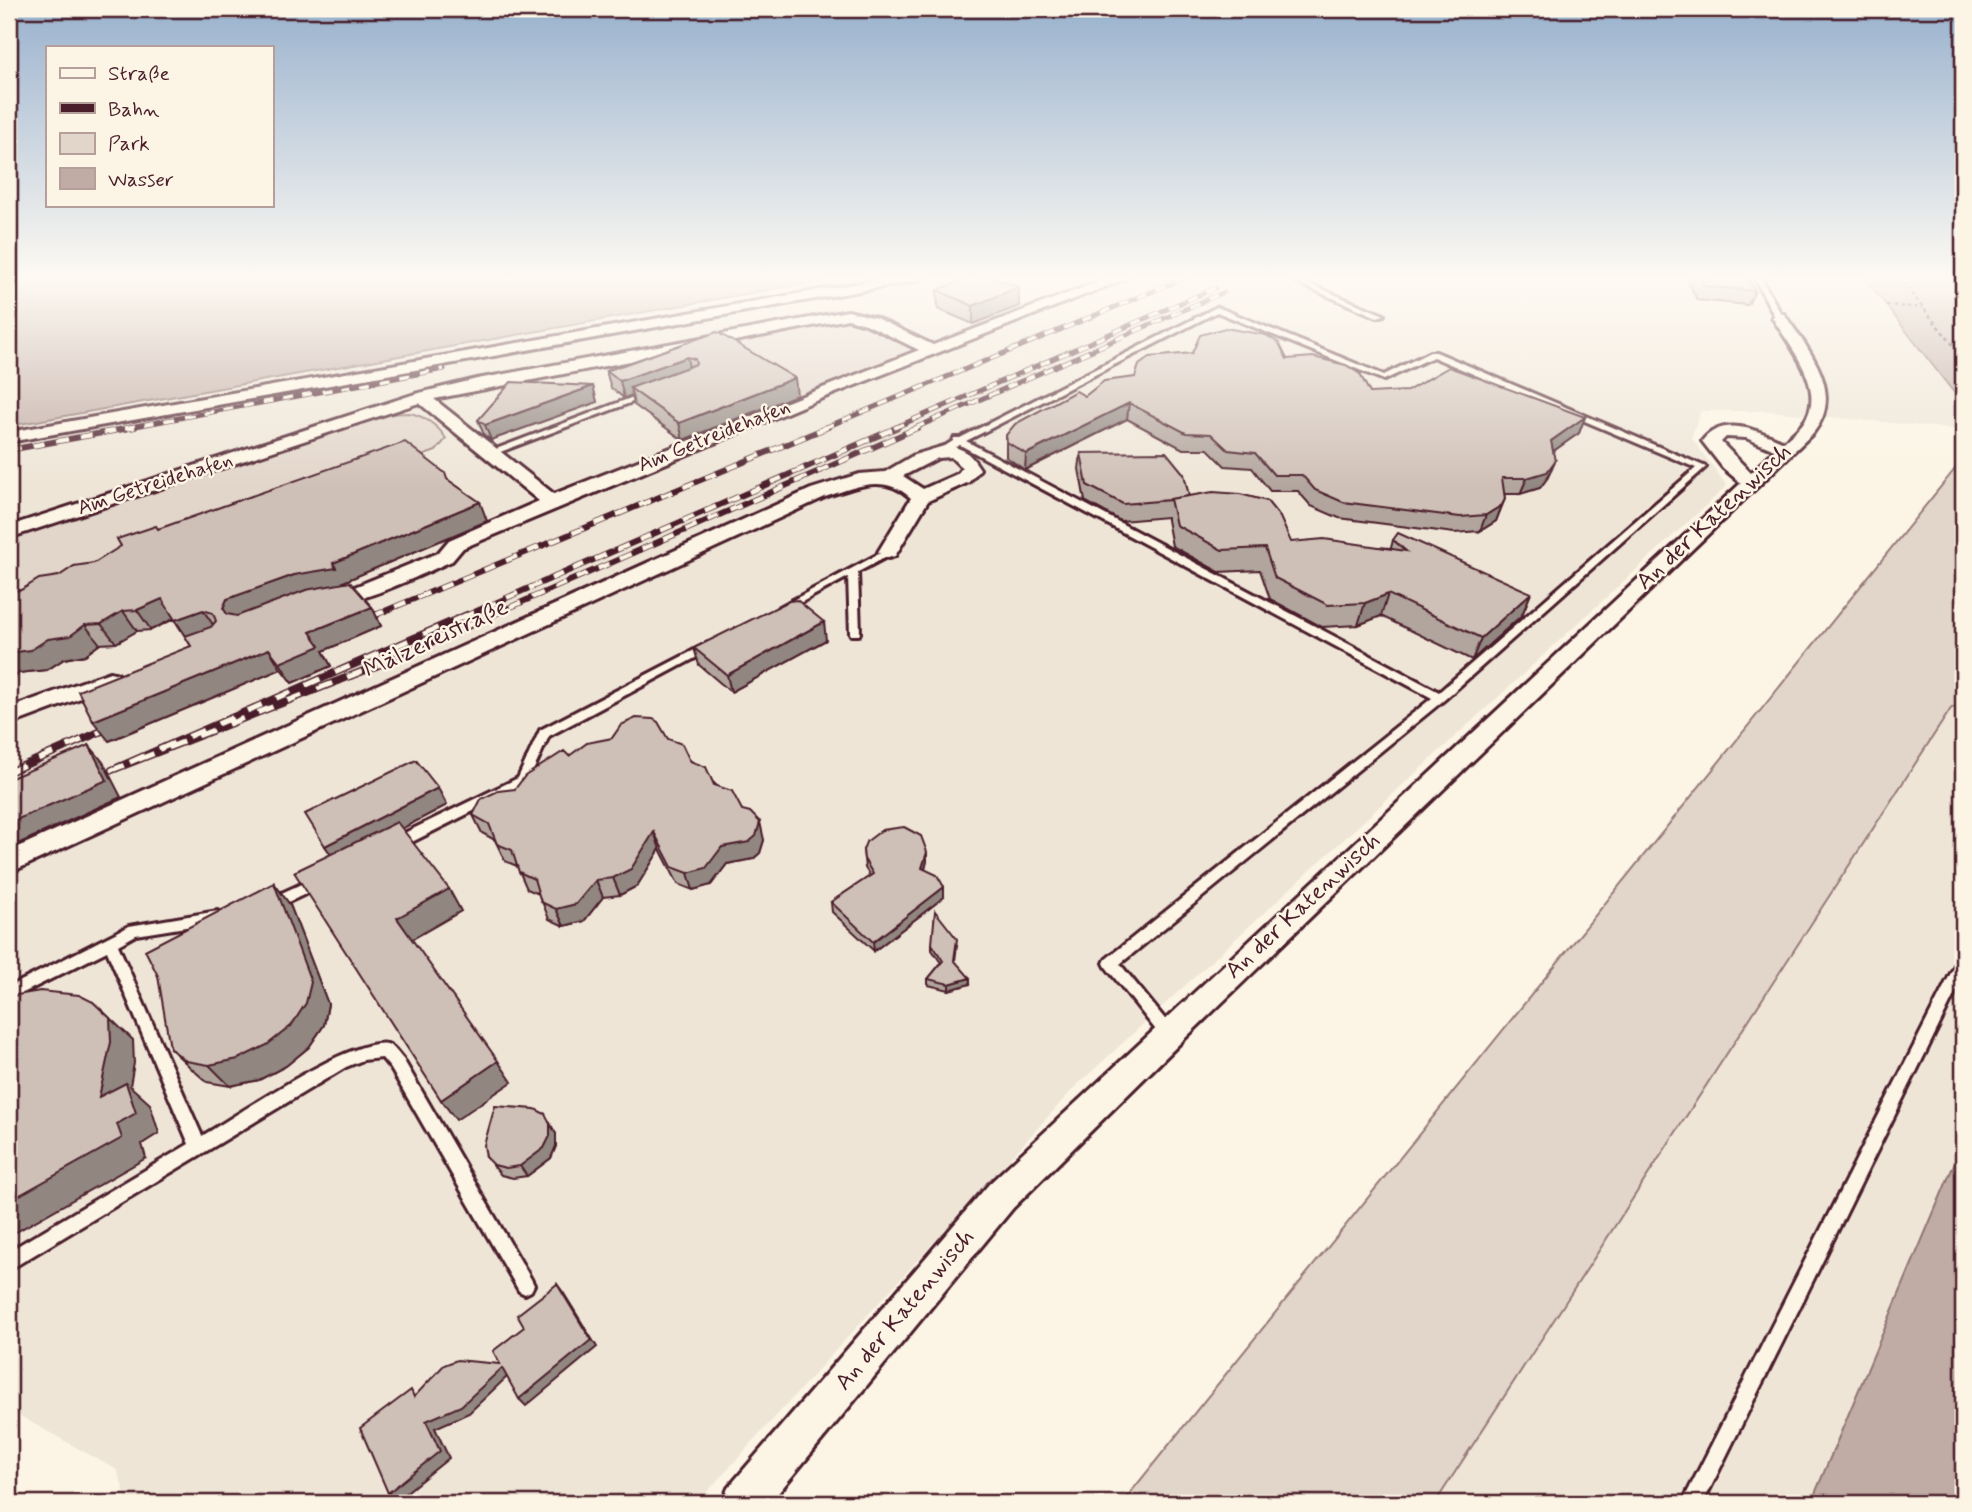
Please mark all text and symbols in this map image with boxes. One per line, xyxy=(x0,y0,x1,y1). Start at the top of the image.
legend xyxy=(46,46,273,206)
text: Straße xyxy=(108,60,170,88)
text: Bahn xyxy=(108,96,160,124)
text: Park xyxy=(108,130,150,158)
text: Wasser xyxy=(108,166,174,194)
street label: Am Getreidehafen xyxy=(634,393,794,479)
street label: An der Katenwisch xyxy=(1630,437,1798,597)
street label: Am Getreidehafen xyxy=(74,446,236,522)
street label: Mälzereistraße xyxy=(359,592,513,686)
street label: An der Katenwisch xyxy=(1219,826,1387,986)
street label: An der Katenwisch xyxy=(828,1223,982,1397)

